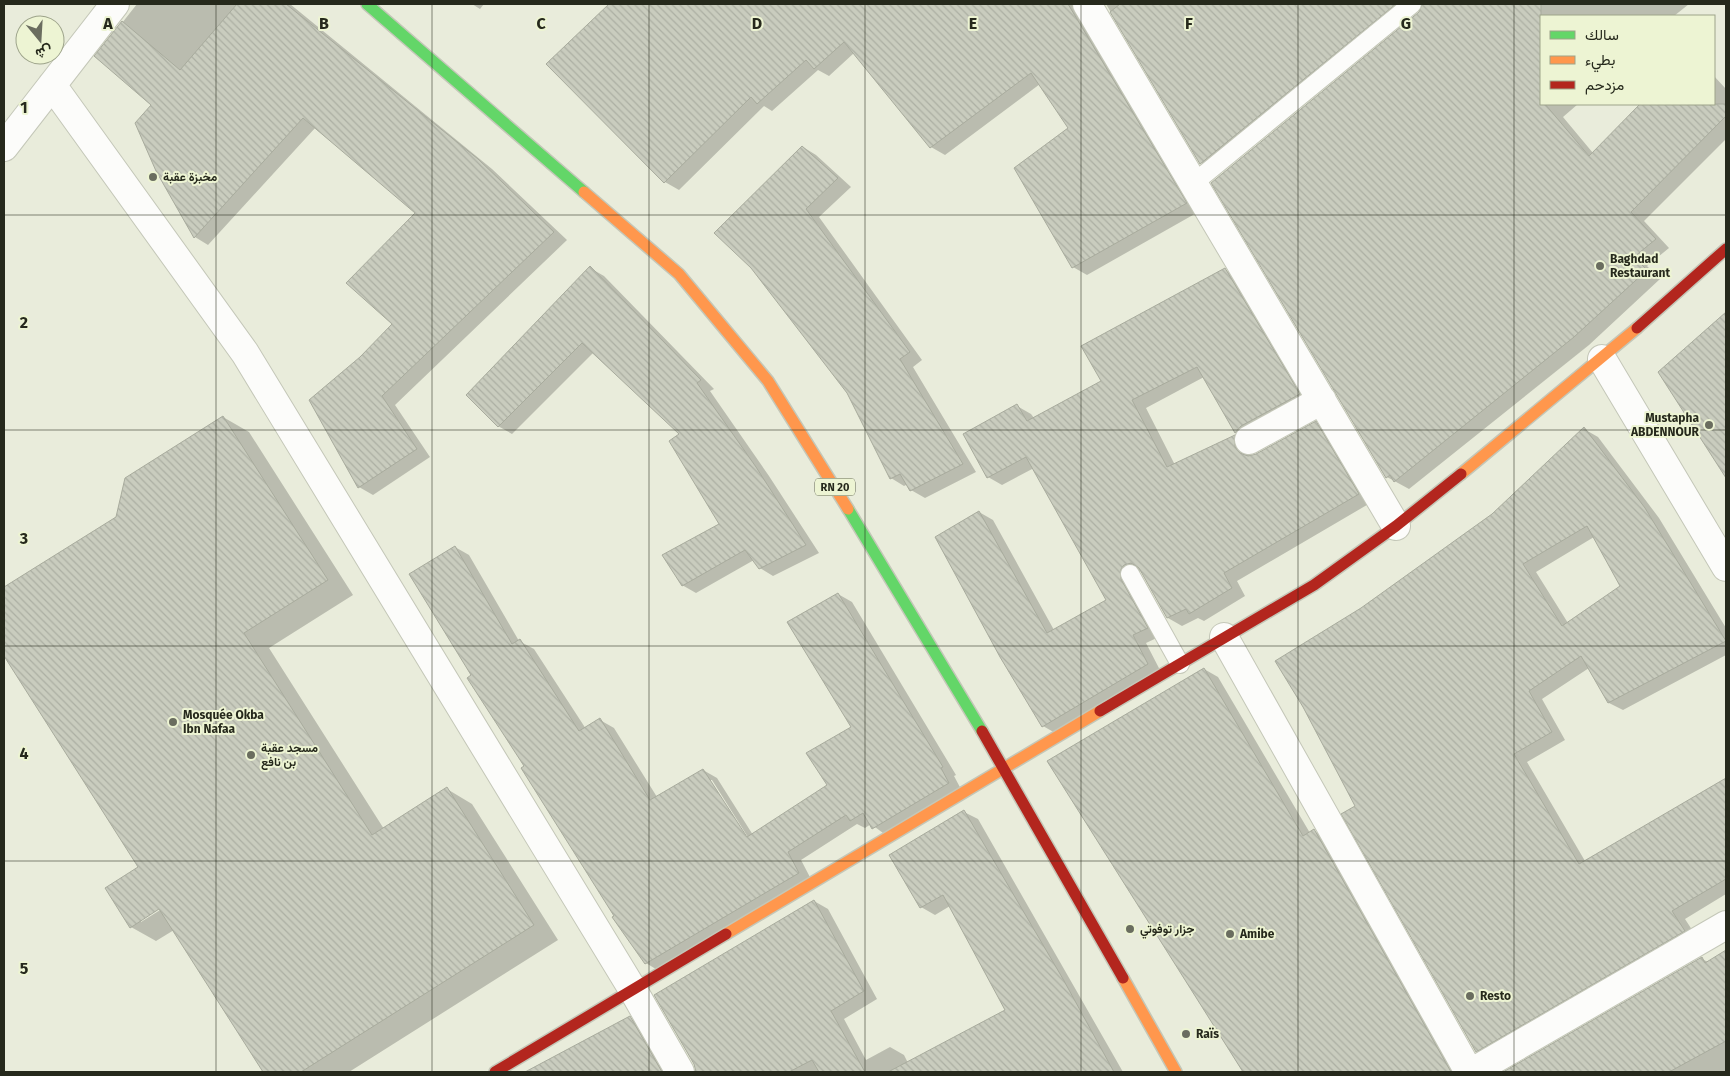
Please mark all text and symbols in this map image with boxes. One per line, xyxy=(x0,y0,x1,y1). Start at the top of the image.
text: A xyxy=(102,14,113,33)
text: B xyxy=(319,14,329,33)
text: C xyxy=(536,14,546,33)
text: D xyxy=(752,14,762,33)
text: E xyxy=(969,14,977,33)
text: F xyxy=(1185,14,1193,33)
text: G xyxy=(1401,14,1411,33)
north arrow xyxy=(15,15,65,65)
legend xyxy=(1540,15,1715,105)
text: سالك xyxy=(1585,26,1619,44)
text: ش xyxy=(33,41,54,63)
text: بطيء xyxy=(1585,51,1615,73)
text: مزدحم xyxy=(1585,76,1624,95)
text: 1 xyxy=(20,98,28,117)
place label: مخبزة عقبة xyxy=(163,170,218,185)
marker: مخبزة عقبة xyxy=(147,171,159,183)
place label: Baghdad Restaurant xyxy=(1610,252,1670,280)
marker: Baghdad Restaurant xyxy=(1594,260,1606,272)
text: 2 xyxy=(20,313,28,332)
place label: Mustapha ABDENNOUR xyxy=(1630,411,1700,439)
marker: Mustapha ABDENNOUR xyxy=(1703,419,1715,431)
road number: RN 20 xyxy=(815,478,855,496)
text: 3 xyxy=(19,529,28,548)
place label: Mosquée Okba Ibn Nafaa xyxy=(183,708,264,736)
marker: Mosquée Okba Ibn Nafaa xyxy=(167,716,179,728)
place label: مسجد عقبة بن نافع xyxy=(261,741,319,770)
text: 4 xyxy=(19,744,29,763)
marker: مسجد عقبة بن نافع xyxy=(245,749,257,761)
place label: جزار توفوتي xyxy=(1140,922,1194,939)
marker: جزار توفوتي xyxy=(1124,923,1136,935)
place label: Amibe xyxy=(1239,927,1275,941)
marker: Amibe xyxy=(1224,928,1236,940)
text: 5 xyxy=(20,959,29,978)
place label: Resto xyxy=(1480,989,1511,1003)
marker: Resto xyxy=(1464,990,1476,1002)
place label: Raïs xyxy=(1196,1027,1219,1041)
marker: Raïs xyxy=(1180,1028,1192,1040)

